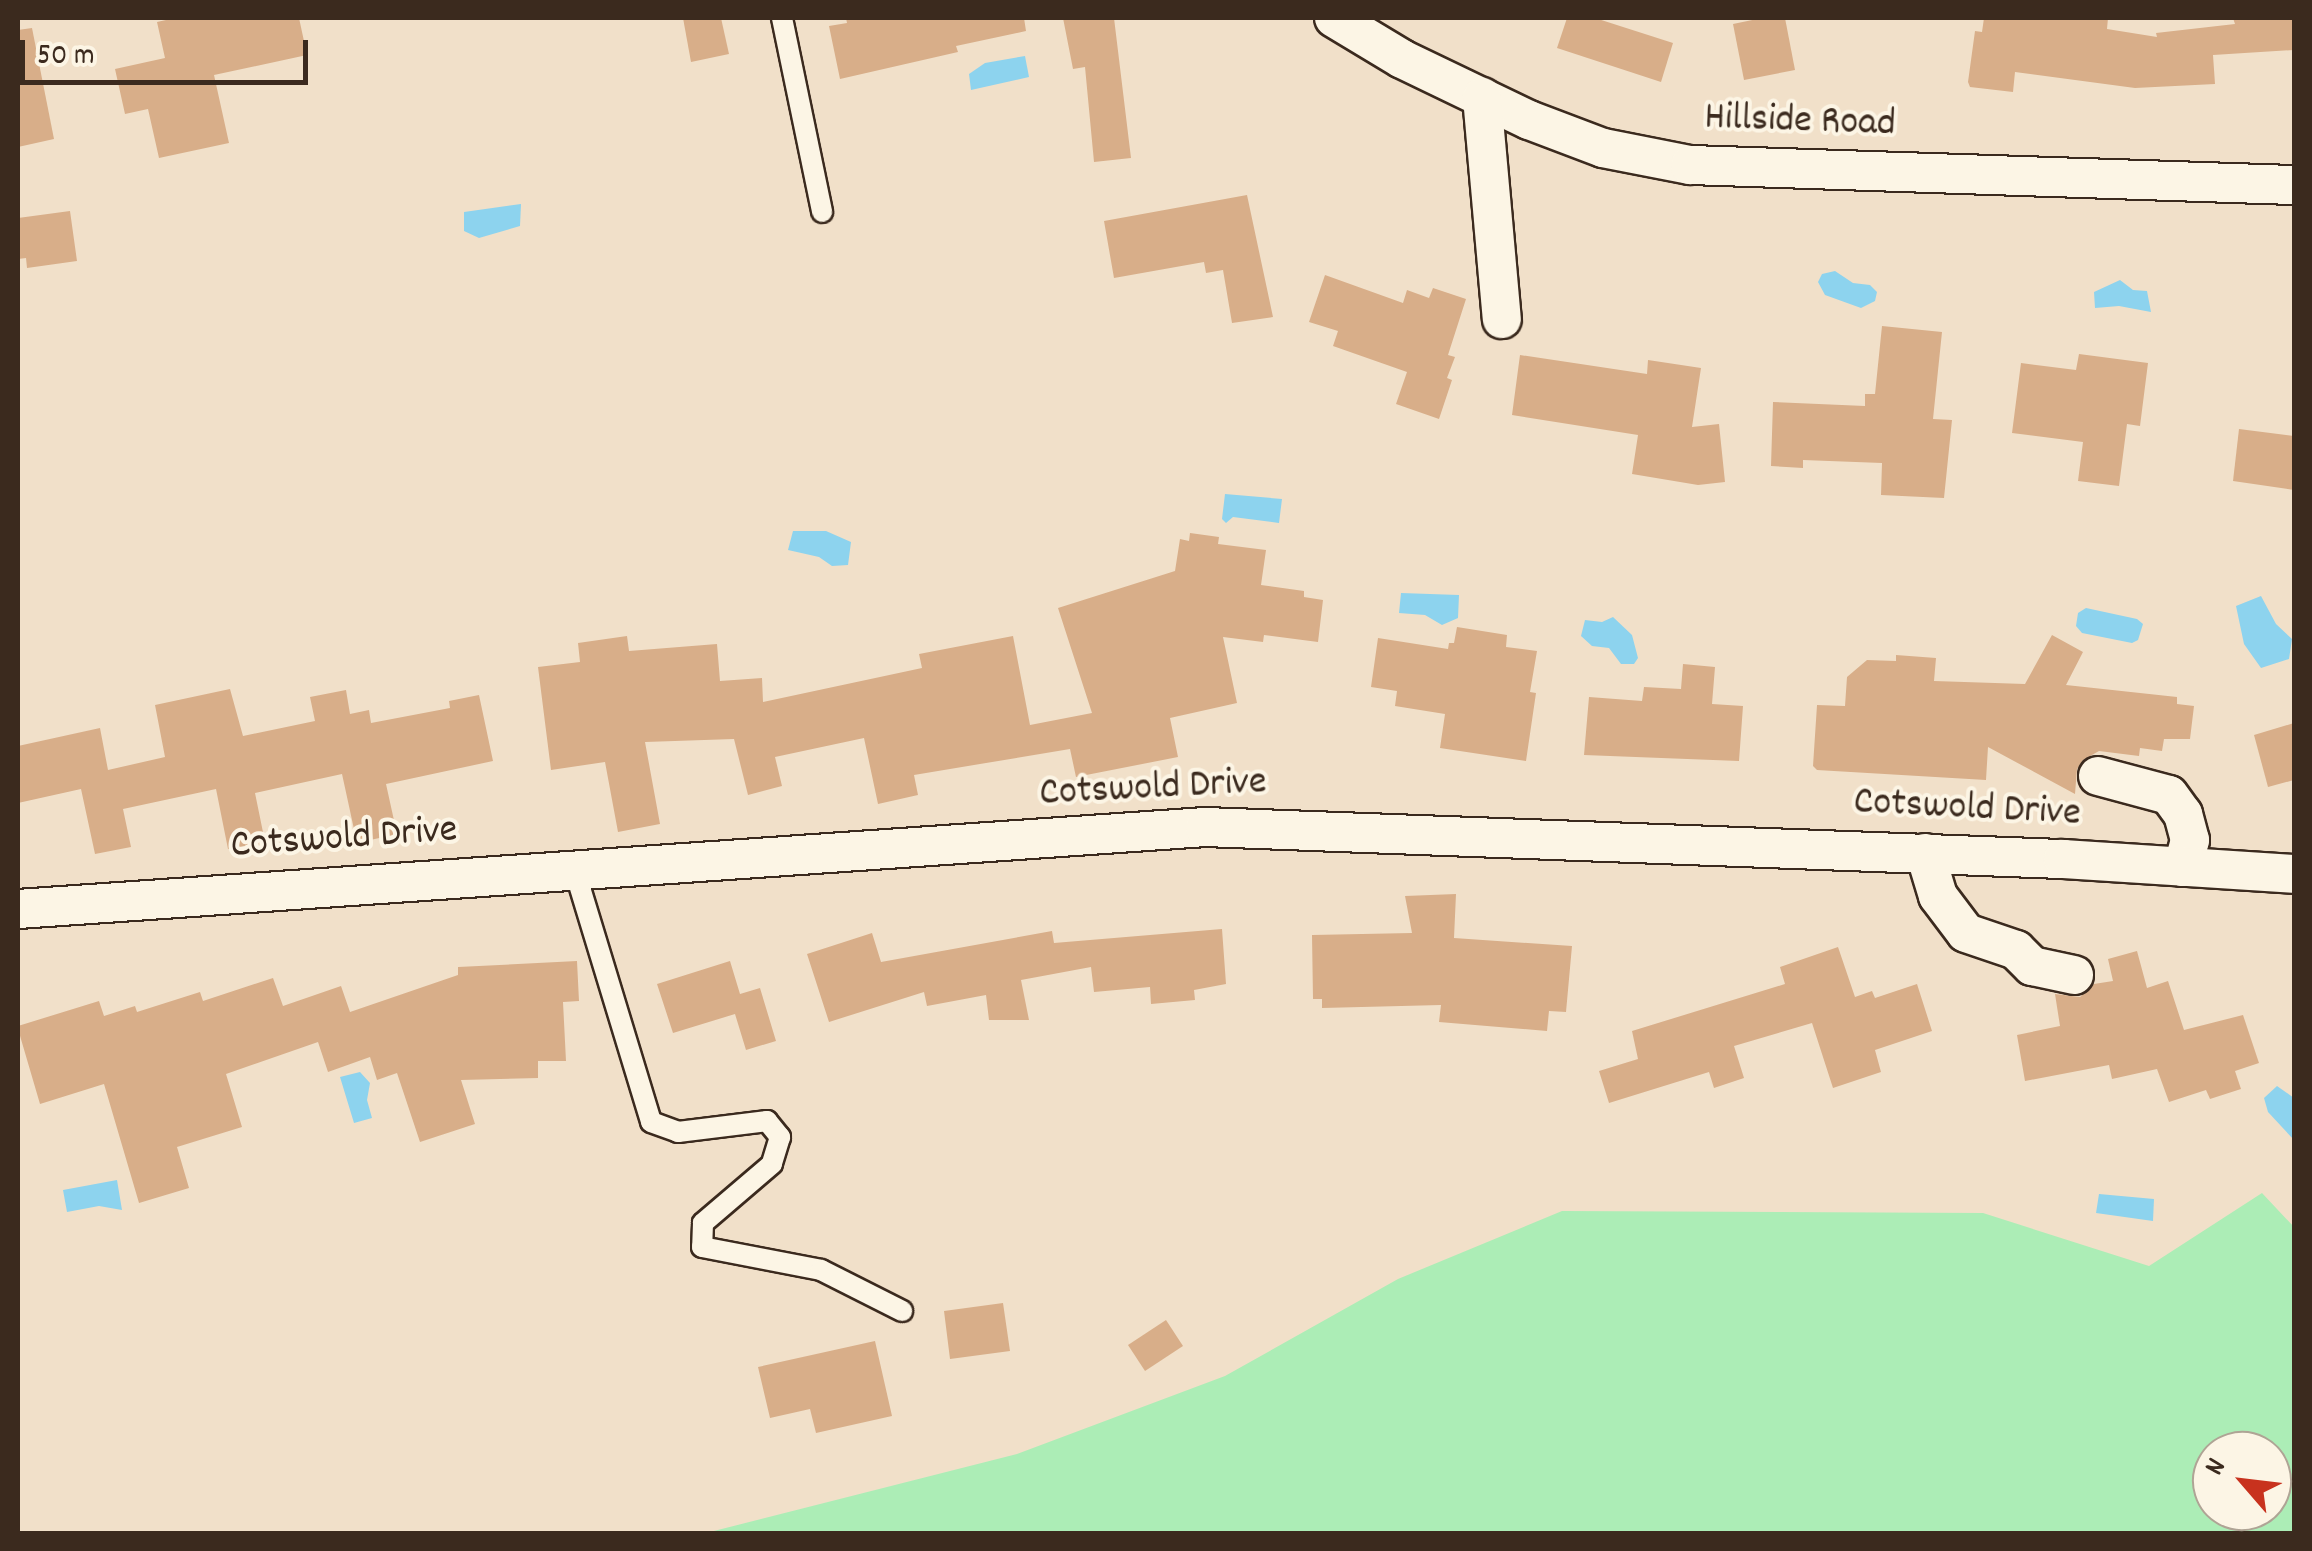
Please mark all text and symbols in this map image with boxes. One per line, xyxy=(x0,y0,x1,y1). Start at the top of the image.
scale bar xyxy=(25,20,312,82)
text: 50 m xyxy=(37,36,95,79)
street label: Hillside Road xyxy=(1704,96,1896,150)
street label: Cotswold Drive xyxy=(1038,760,1268,820)
street label: Cotswold Drive xyxy=(1852,780,2082,840)
street label: Cotswold Drive xyxy=(229,808,459,872)
north arrow xyxy=(2192,1431,2292,1531)
text: N xyxy=(2196,1452,2238,1483)

